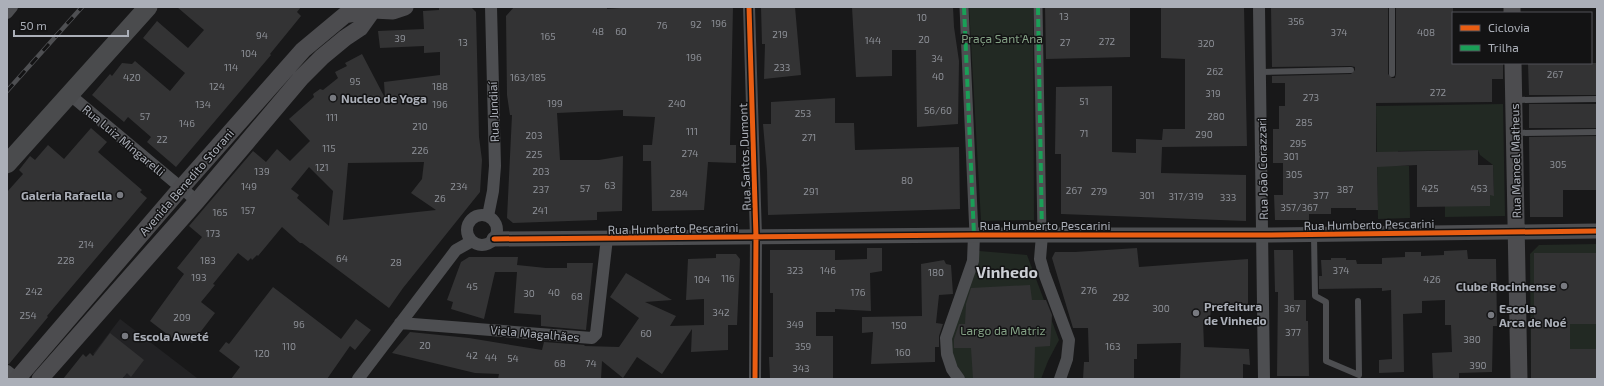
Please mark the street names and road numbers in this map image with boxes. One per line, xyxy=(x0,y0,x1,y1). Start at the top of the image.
street label: Rua Jundiaí xyxy=(485,80,501,143)
street label: Rua Luiz Mingarelli xyxy=(80,101,168,179)
street label: Rua Santos Dumont xyxy=(735,103,753,211)
street label: Rua Manoel Matheus xyxy=(1507,103,1523,219)
street label: Rua João Corazzari xyxy=(1254,118,1270,220)
street label: Avenida Benedito Storani xyxy=(136,126,236,238)
street label: Rua Humberto Pescarini xyxy=(1303,216,1435,232)
street label: Rua Humberto Pescarini xyxy=(980,218,1110,232)
street label: Rua Humberto Pescarini xyxy=(607,220,739,236)
street label: Viela Magalhães xyxy=(490,322,580,344)

